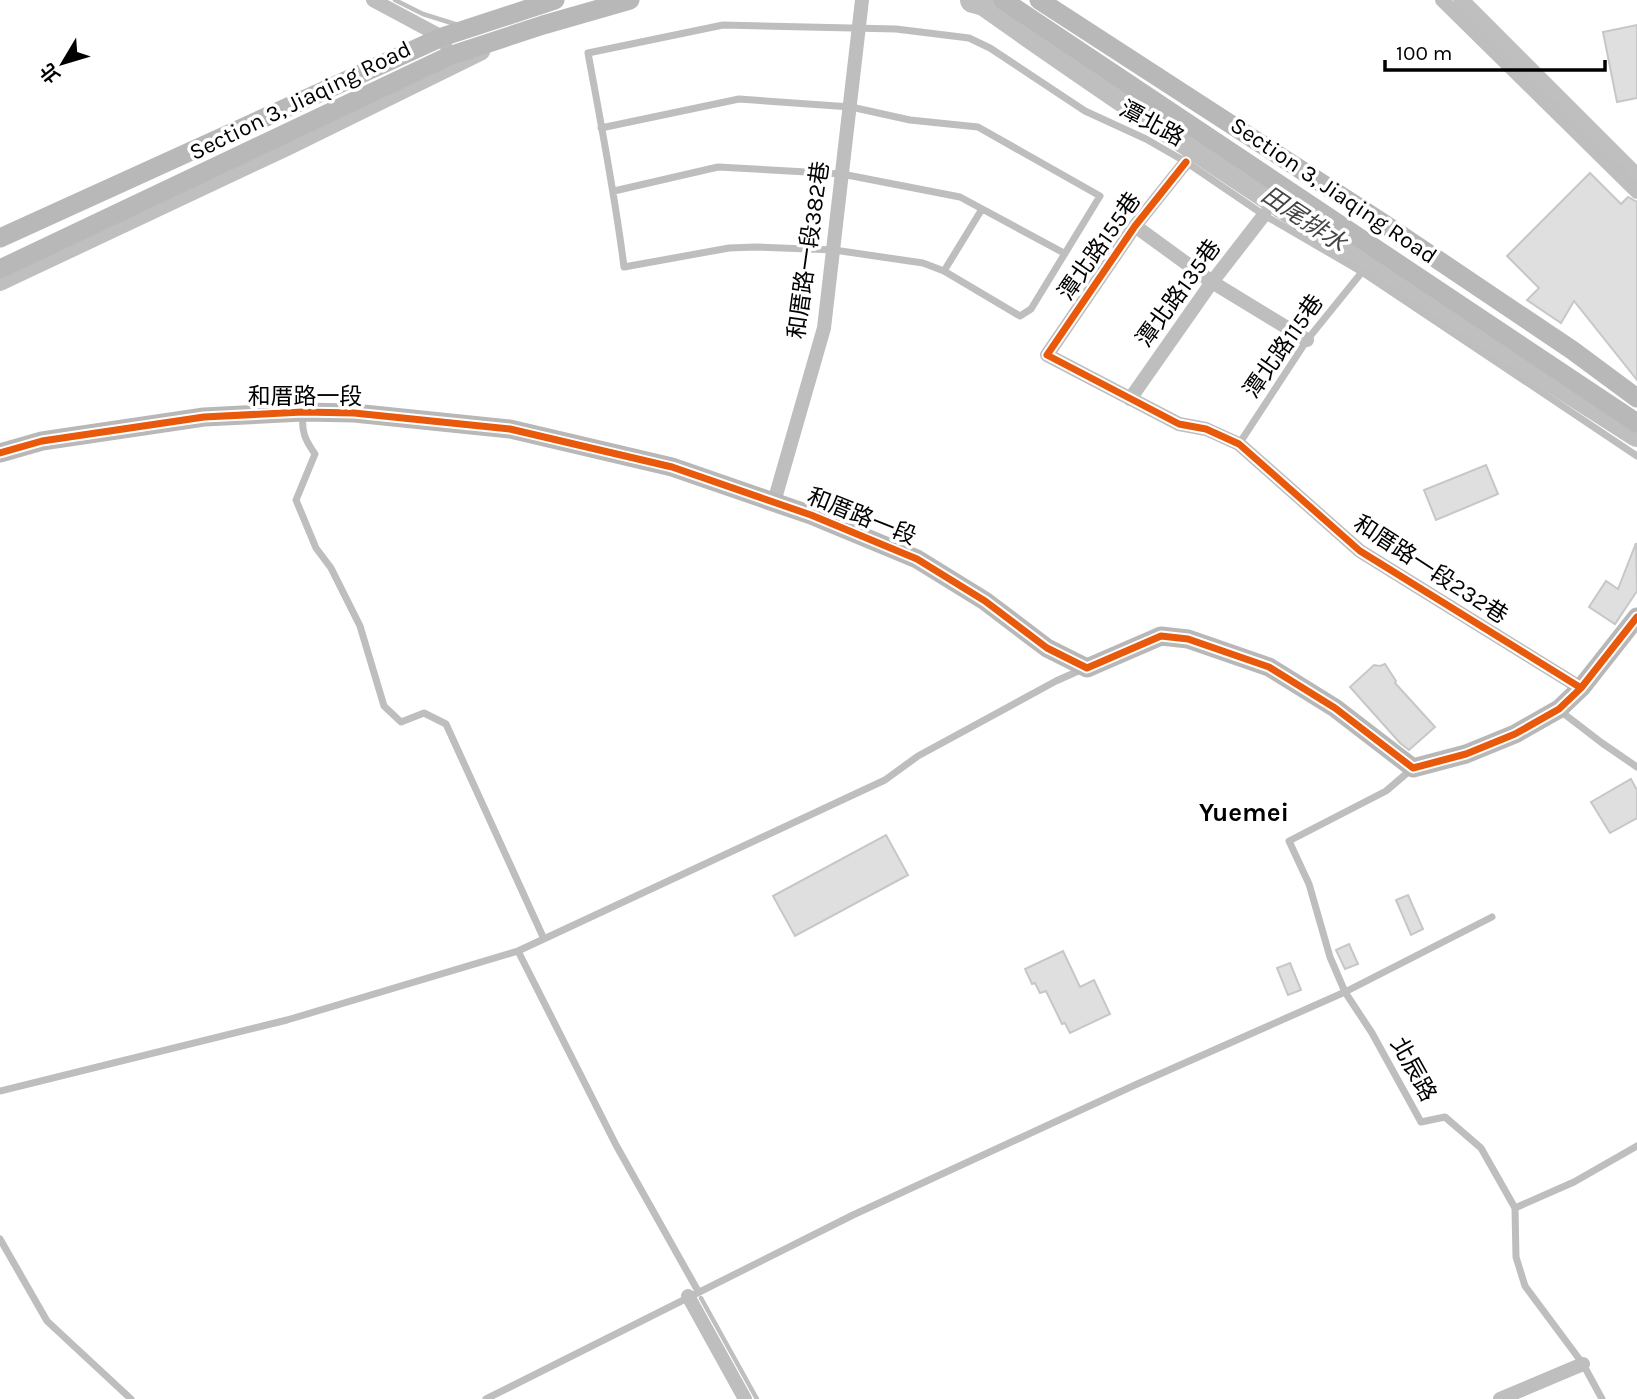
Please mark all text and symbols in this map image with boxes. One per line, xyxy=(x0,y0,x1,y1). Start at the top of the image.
north arrow xyxy=(28,28,98,98)
scale bar xyxy=(1385,28,1606,72)
street label: Section 3, Jiaqing Road xyxy=(185,35,415,166)
text: 100 m xyxy=(1396,41,1453,65)
text: 北 xyxy=(36,59,65,87)
street label: 潭北路 xyxy=(1115,95,1189,152)
street label: Section 3, Jiaqing Road xyxy=(1225,111,1442,270)
street label: 和厝路一段382巷 xyxy=(783,160,834,341)
water label: 田尾排水 xyxy=(1256,181,1352,258)
street label: 潭北路155巷 xyxy=(1052,187,1146,305)
street label: 潭北路135巷 xyxy=(1130,234,1226,352)
street label: 潭北路115巷 xyxy=(1238,289,1329,403)
street label: 和厝路一段 xyxy=(248,383,363,410)
street label: 和厝路一段 xyxy=(803,482,920,551)
street label: 和厝路一段232巷 xyxy=(1349,510,1513,629)
district label: Yuemei xyxy=(1199,797,1289,828)
street label: 北辰路 xyxy=(1385,1033,1442,1106)

